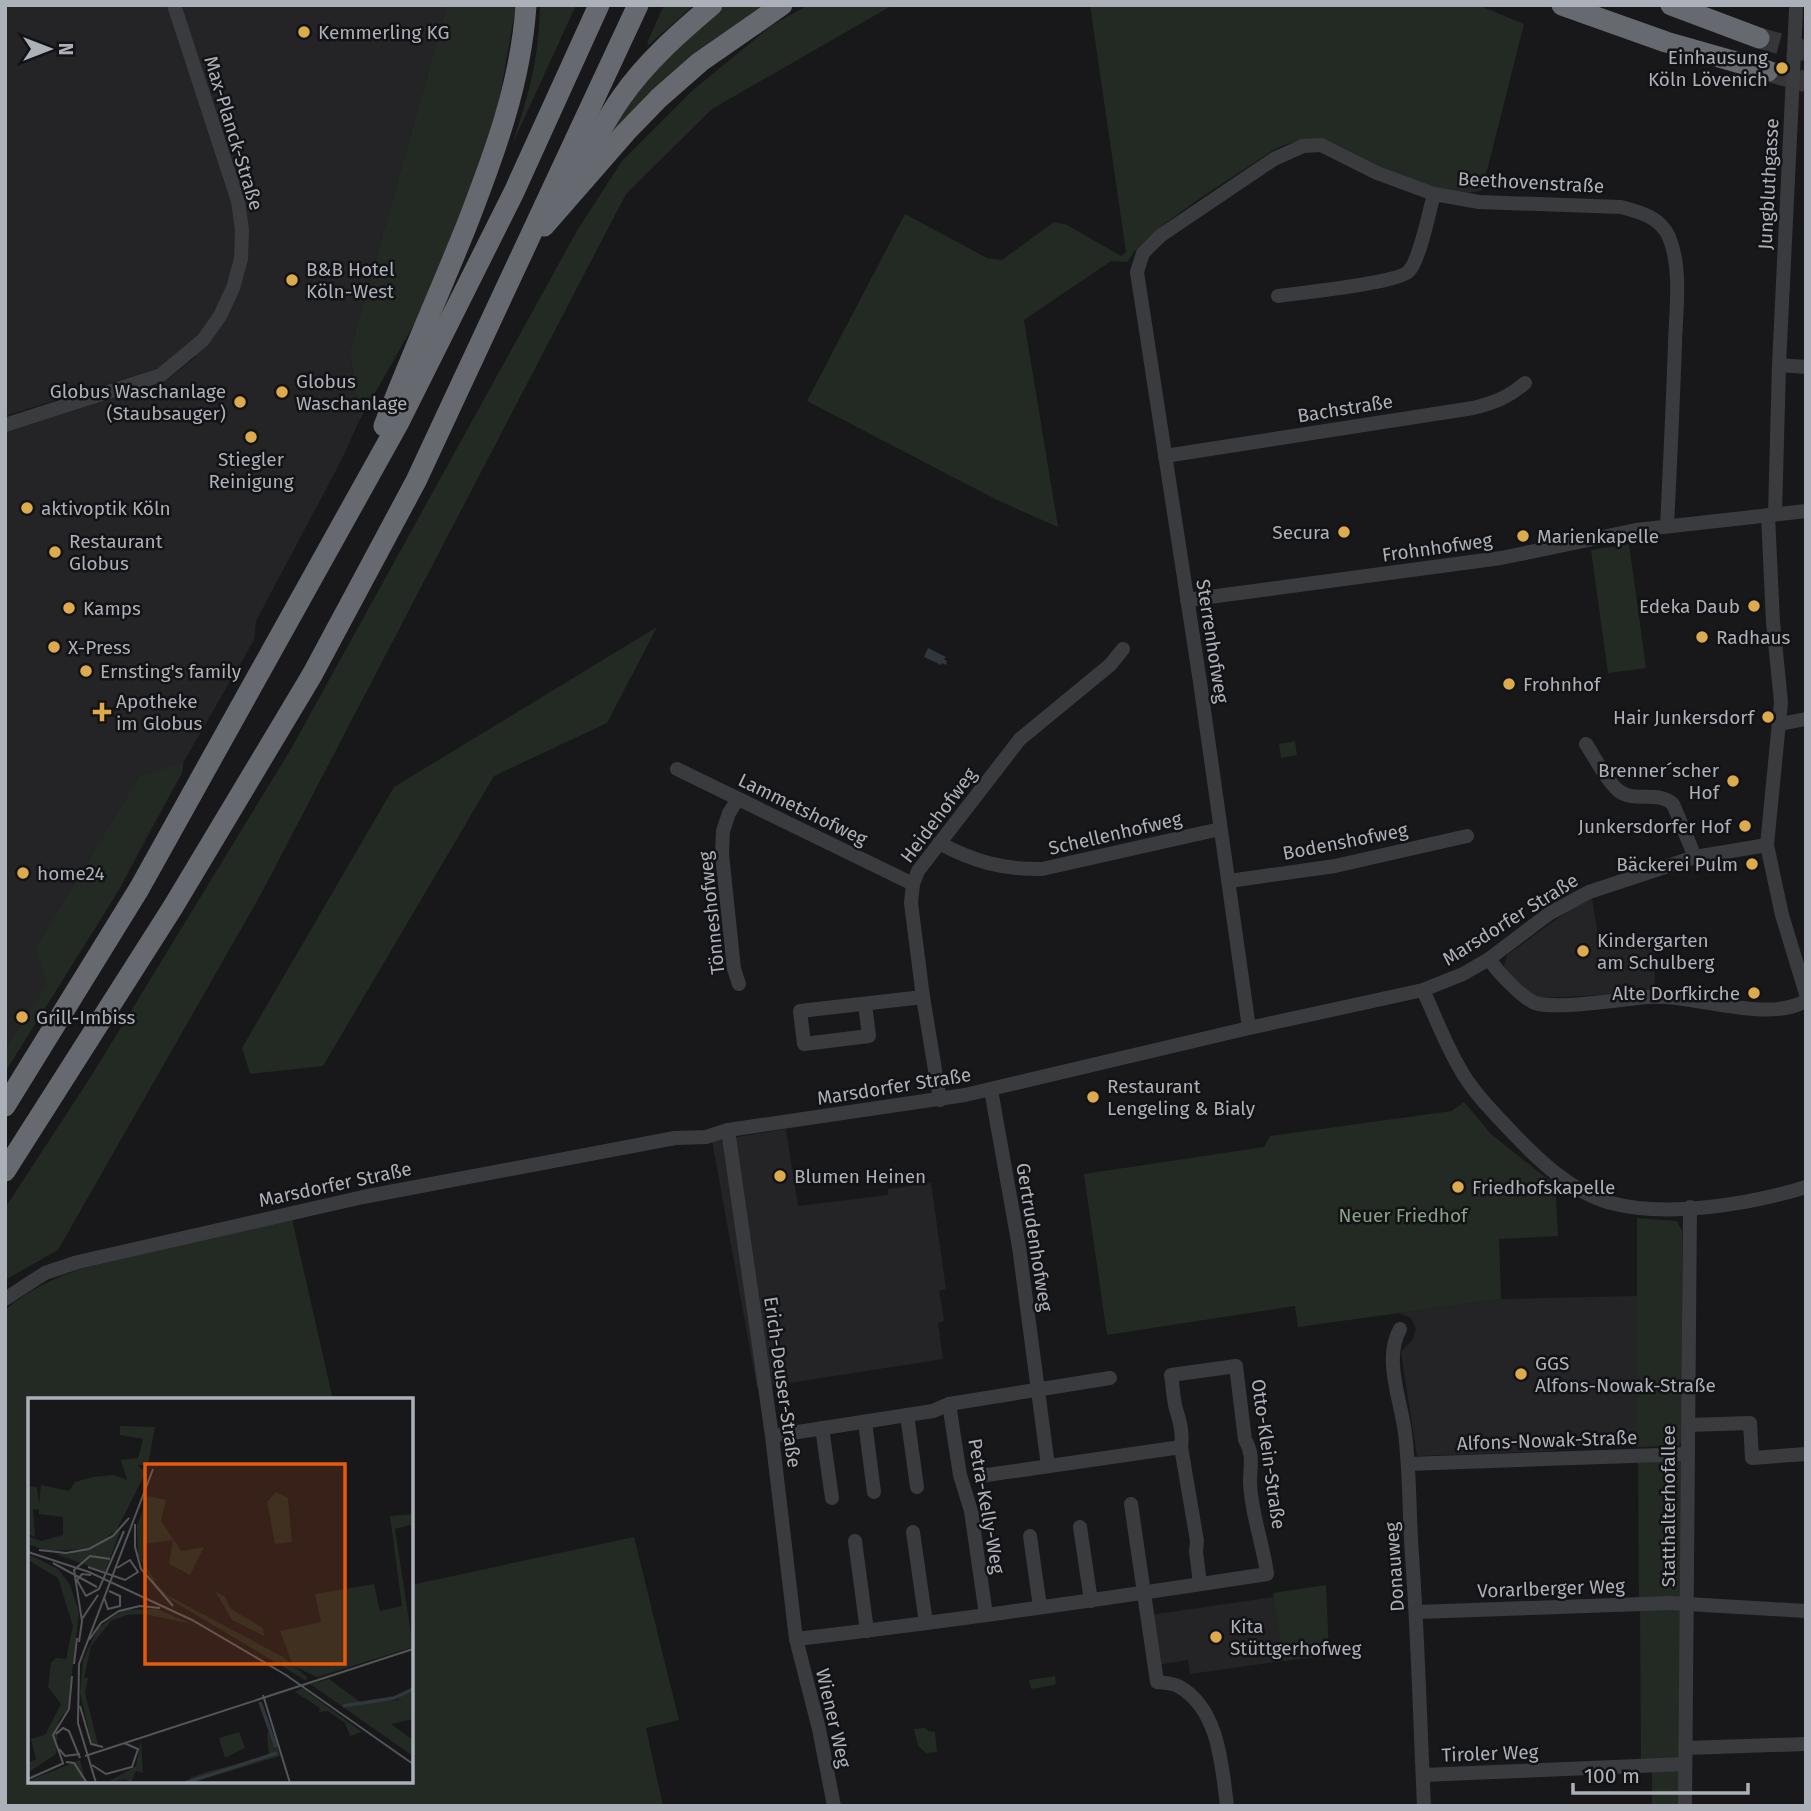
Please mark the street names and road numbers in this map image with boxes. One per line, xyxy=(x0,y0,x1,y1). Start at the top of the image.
street label: Max-Planck-Straße xyxy=(199,53,268,213)
street label: Jungbluthgasse xyxy=(1754,118,1783,250)
street label: Beethovenstraße xyxy=(1457,167,1605,198)
street label: Bachstraße xyxy=(1296,390,1395,427)
street label: Frohnhofweg xyxy=(1380,528,1494,567)
street label: Sterrenhofweg xyxy=(1191,577,1234,705)
street label: Heidehofweg xyxy=(895,763,982,867)
street label: Lammetshofweg xyxy=(735,768,871,851)
street label: Schellenhofweg xyxy=(1046,807,1184,860)
street label: Bodenshofweg xyxy=(1281,818,1410,865)
street label: Tönneshofweg xyxy=(694,850,729,976)
street label: Marsdorfer Straße xyxy=(1438,868,1582,970)
street label: Marsdorfer Straße xyxy=(815,1063,973,1110)
street label: Marsdorfer Straße xyxy=(257,1157,414,1212)
street label: Gertrudenhofweg xyxy=(1011,1161,1058,1313)
street label: Erich-Deuser-Straße xyxy=(759,1295,806,1469)
street label: Otto-Klein-Straße xyxy=(1247,1377,1290,1531)
street label: Statthalterhofallee xyxy=(1657,1425,1680,1587)
street label: Alfons-Nowak-Straße xyxy=(1456,1426,1638,1455)
street label: Petra-Kelly-Weg xyxy=(963,1437,1010,1576)
street label: Donauweg xyxy=(1380,1521,1409,1613)
street label: Vorarlberger Weg xyxy=(1477,1574,1625,1603)
street label: Wiener Weg xyxy=(811,1666,856,1770)
street label: Tiroler Weg xyxy=(1441,1740,1539,1767)

